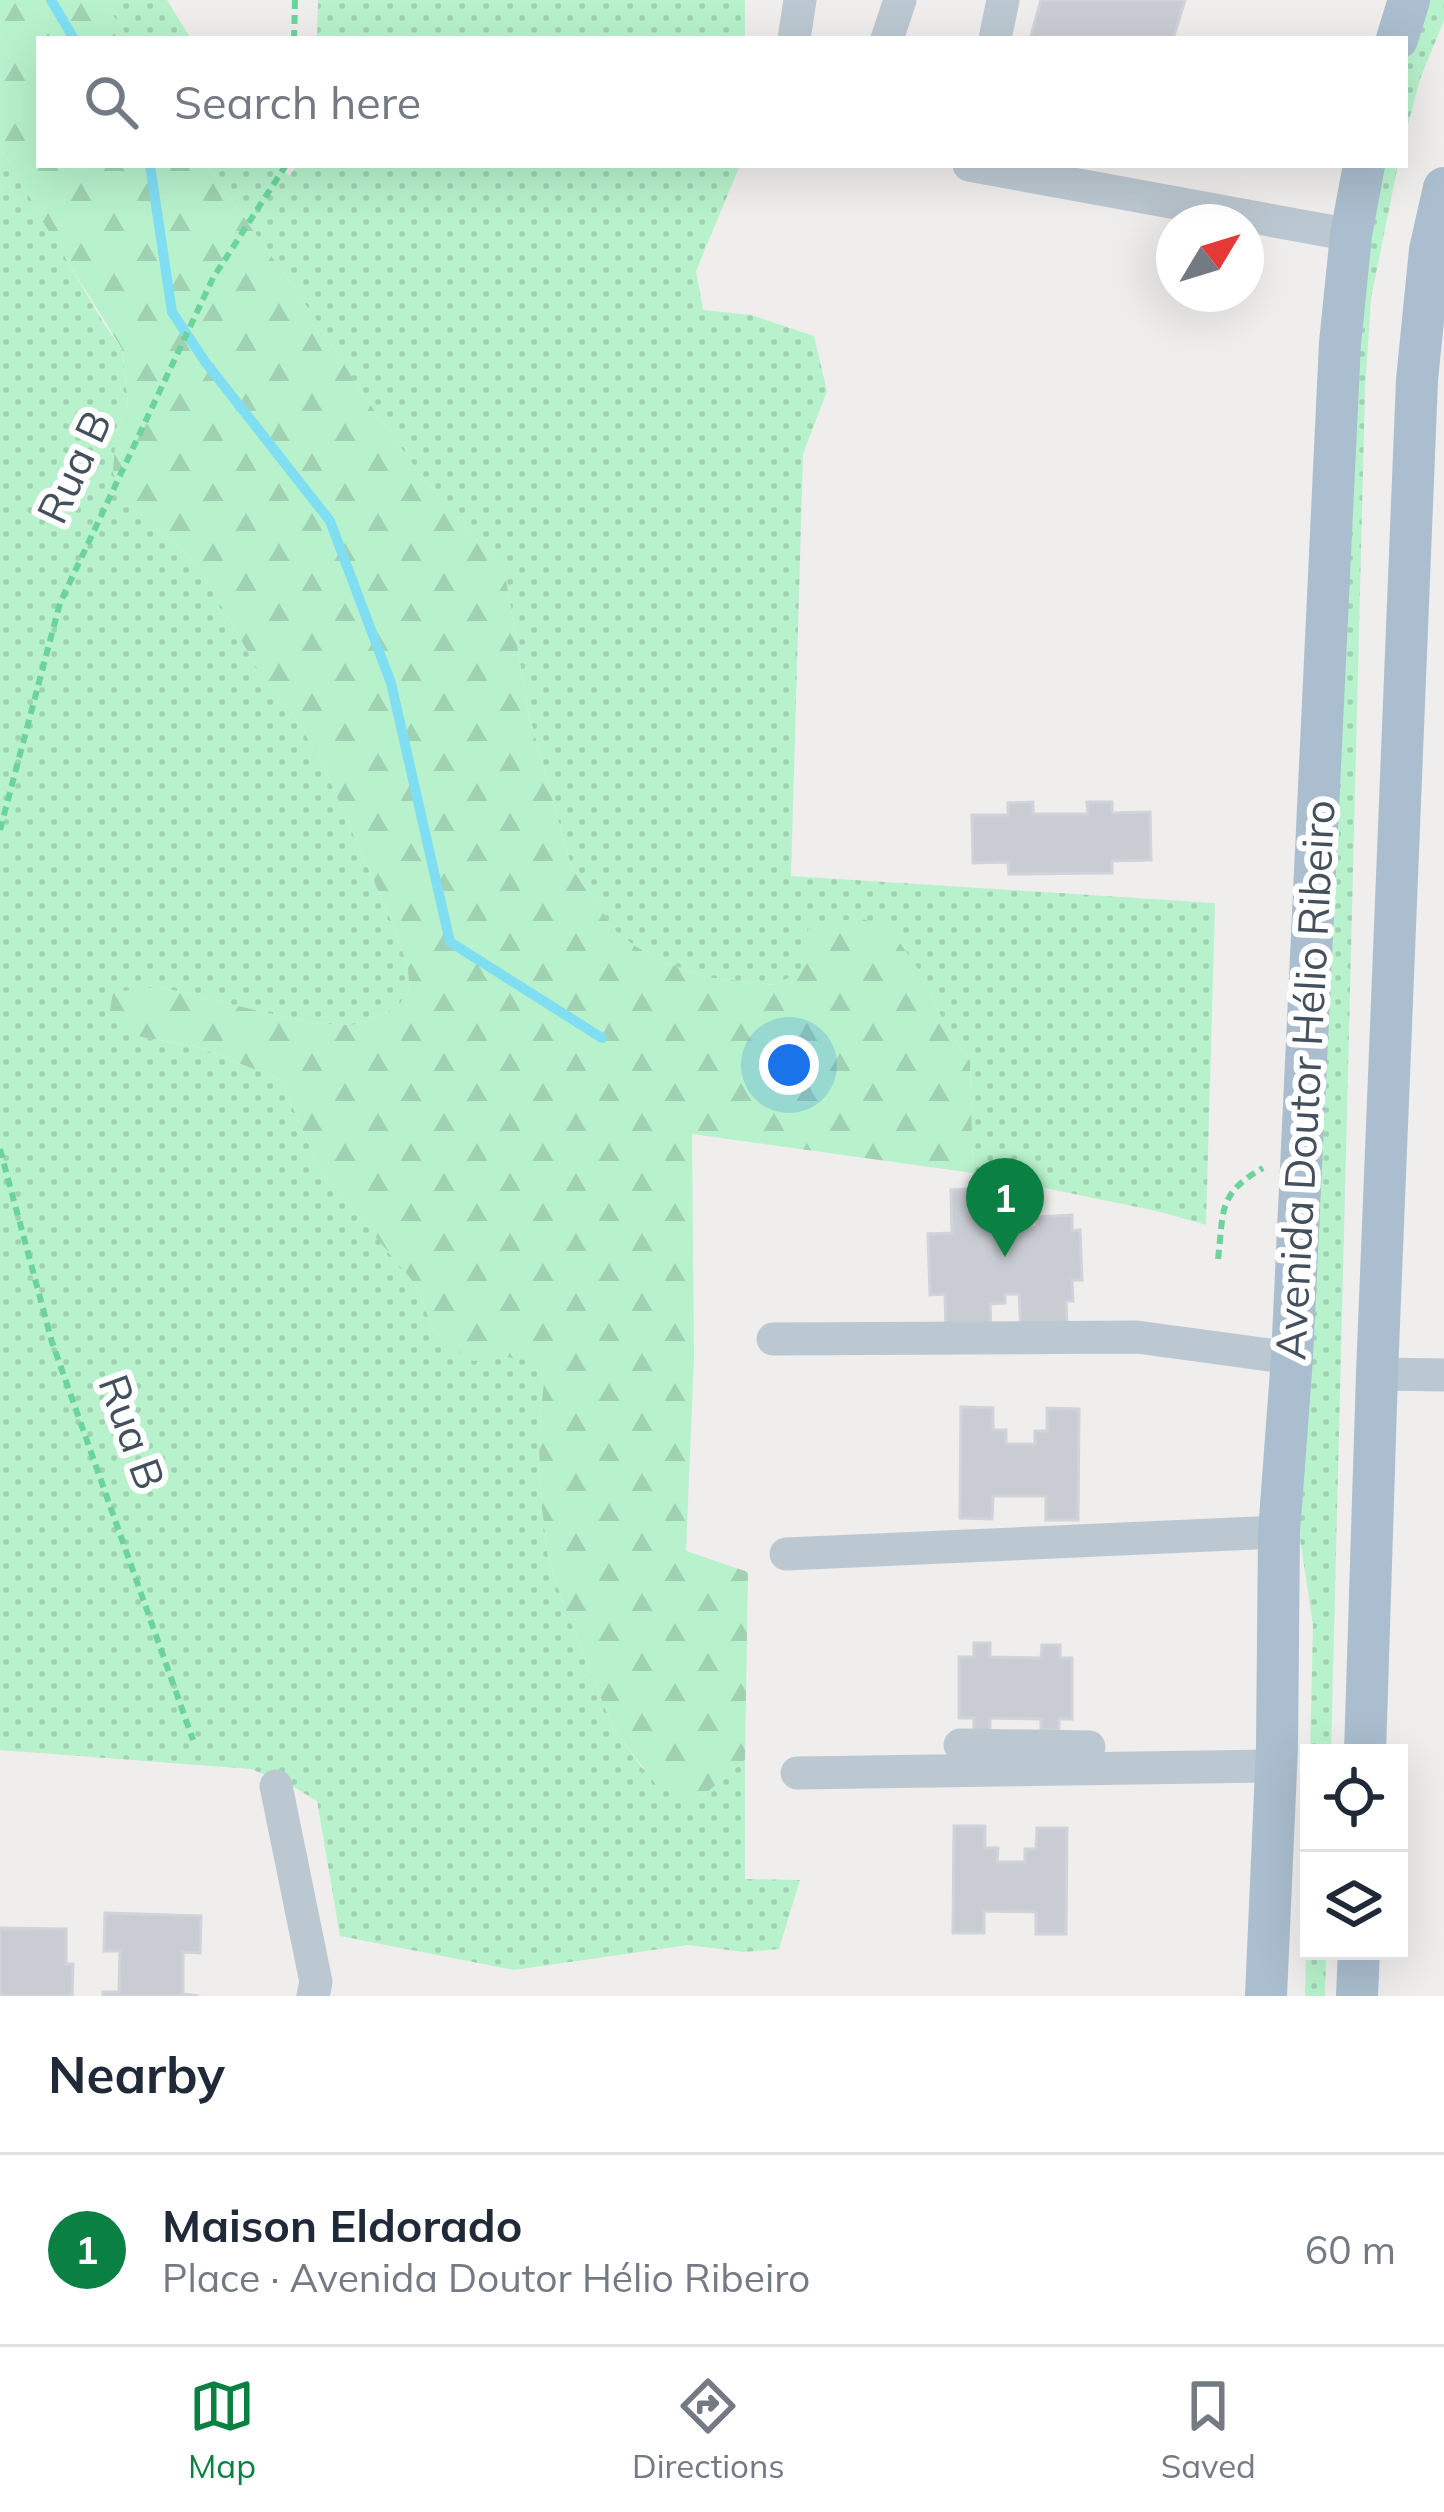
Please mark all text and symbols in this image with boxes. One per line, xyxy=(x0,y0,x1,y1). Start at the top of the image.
search box xyxy=(36,36,1408,168)
icon: search xyxy=(78,69,144,135)
text: Search here xyxy=(174,74,421,130)
north arrow xyxy=(1156,204,1264,312)
street label: Rua B xyxy=(25,402,123,531)
street label: Avenida Doutor Hélio Ribeiro xyxy=(1263,799,1346,1361)
your location xyxy=(759,1035,819,1095)
pin: 1 xyxy=(966,1158,1044,1257)
street label: Rua B xyxy=(87,1367,178,1496)
map controls xyxy=(1300,1744,1408,1960)
button: locate xyxy=(1300,1744,1408,1852)
button: layers xyxy=(1300,1852,1408,1960)
text: Nearby xyxy=(48,2042,225,2106)
text: Maison Eldorado xyxy=(162,2197,522,2253)
text: 1 xyxy=(75,2225,99,2274)
text: 60 m xyxy=(1305,2225,1396,2274)
text: Place · Avenida Doutor Hélio Ribeiro xyxy=(162,2253,810,2302)
tab: Map xyxy=(188,2373,256,2486)
tab: Directions xyxy=(632,2373,785,2486)
tab: Saved xyxy=(1161,2373,1256,2486)

